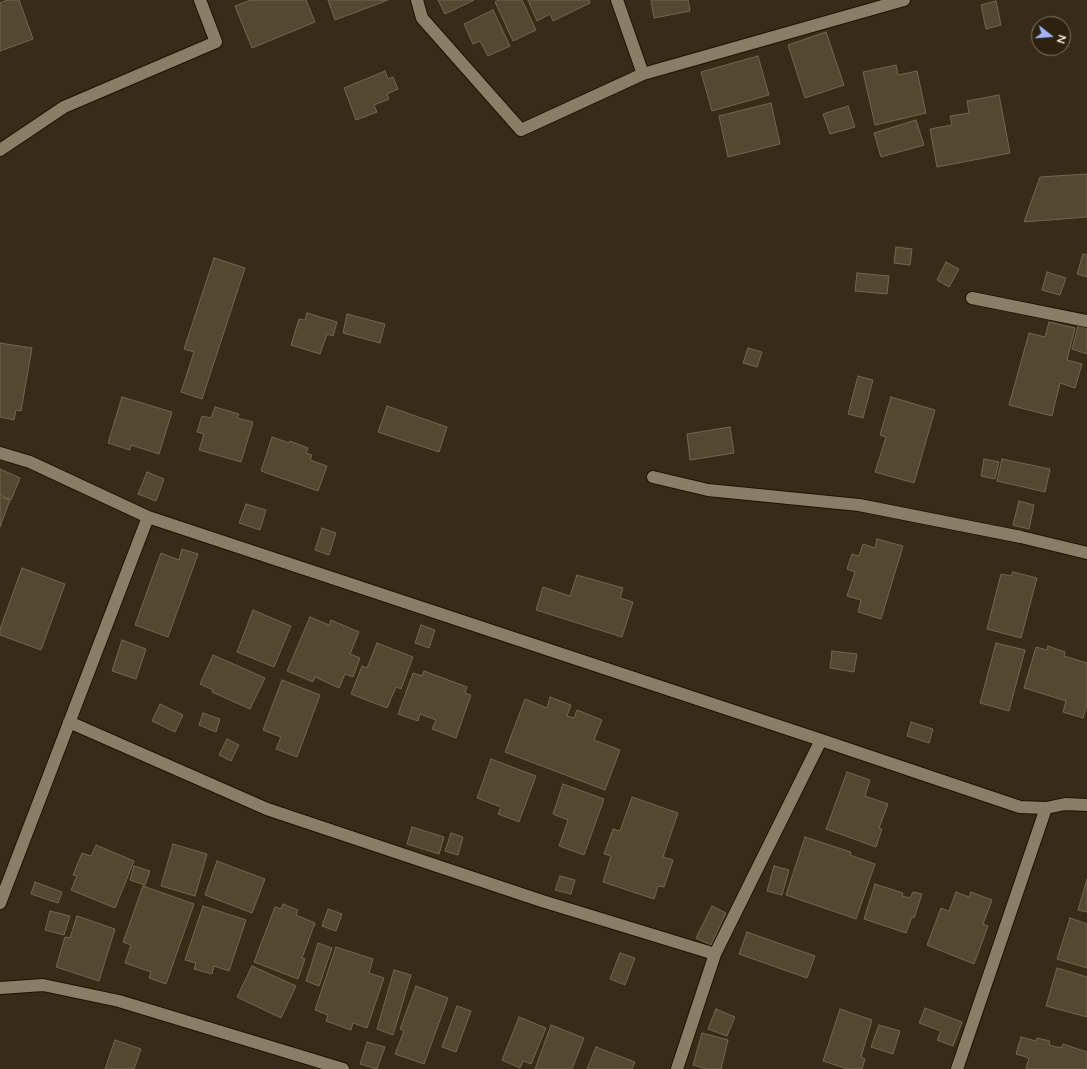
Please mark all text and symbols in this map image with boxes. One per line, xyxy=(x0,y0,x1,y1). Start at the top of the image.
north arrow xyxy=(1031,16,1071,56)
text: N xyxy=(1055,33,1069,45)

